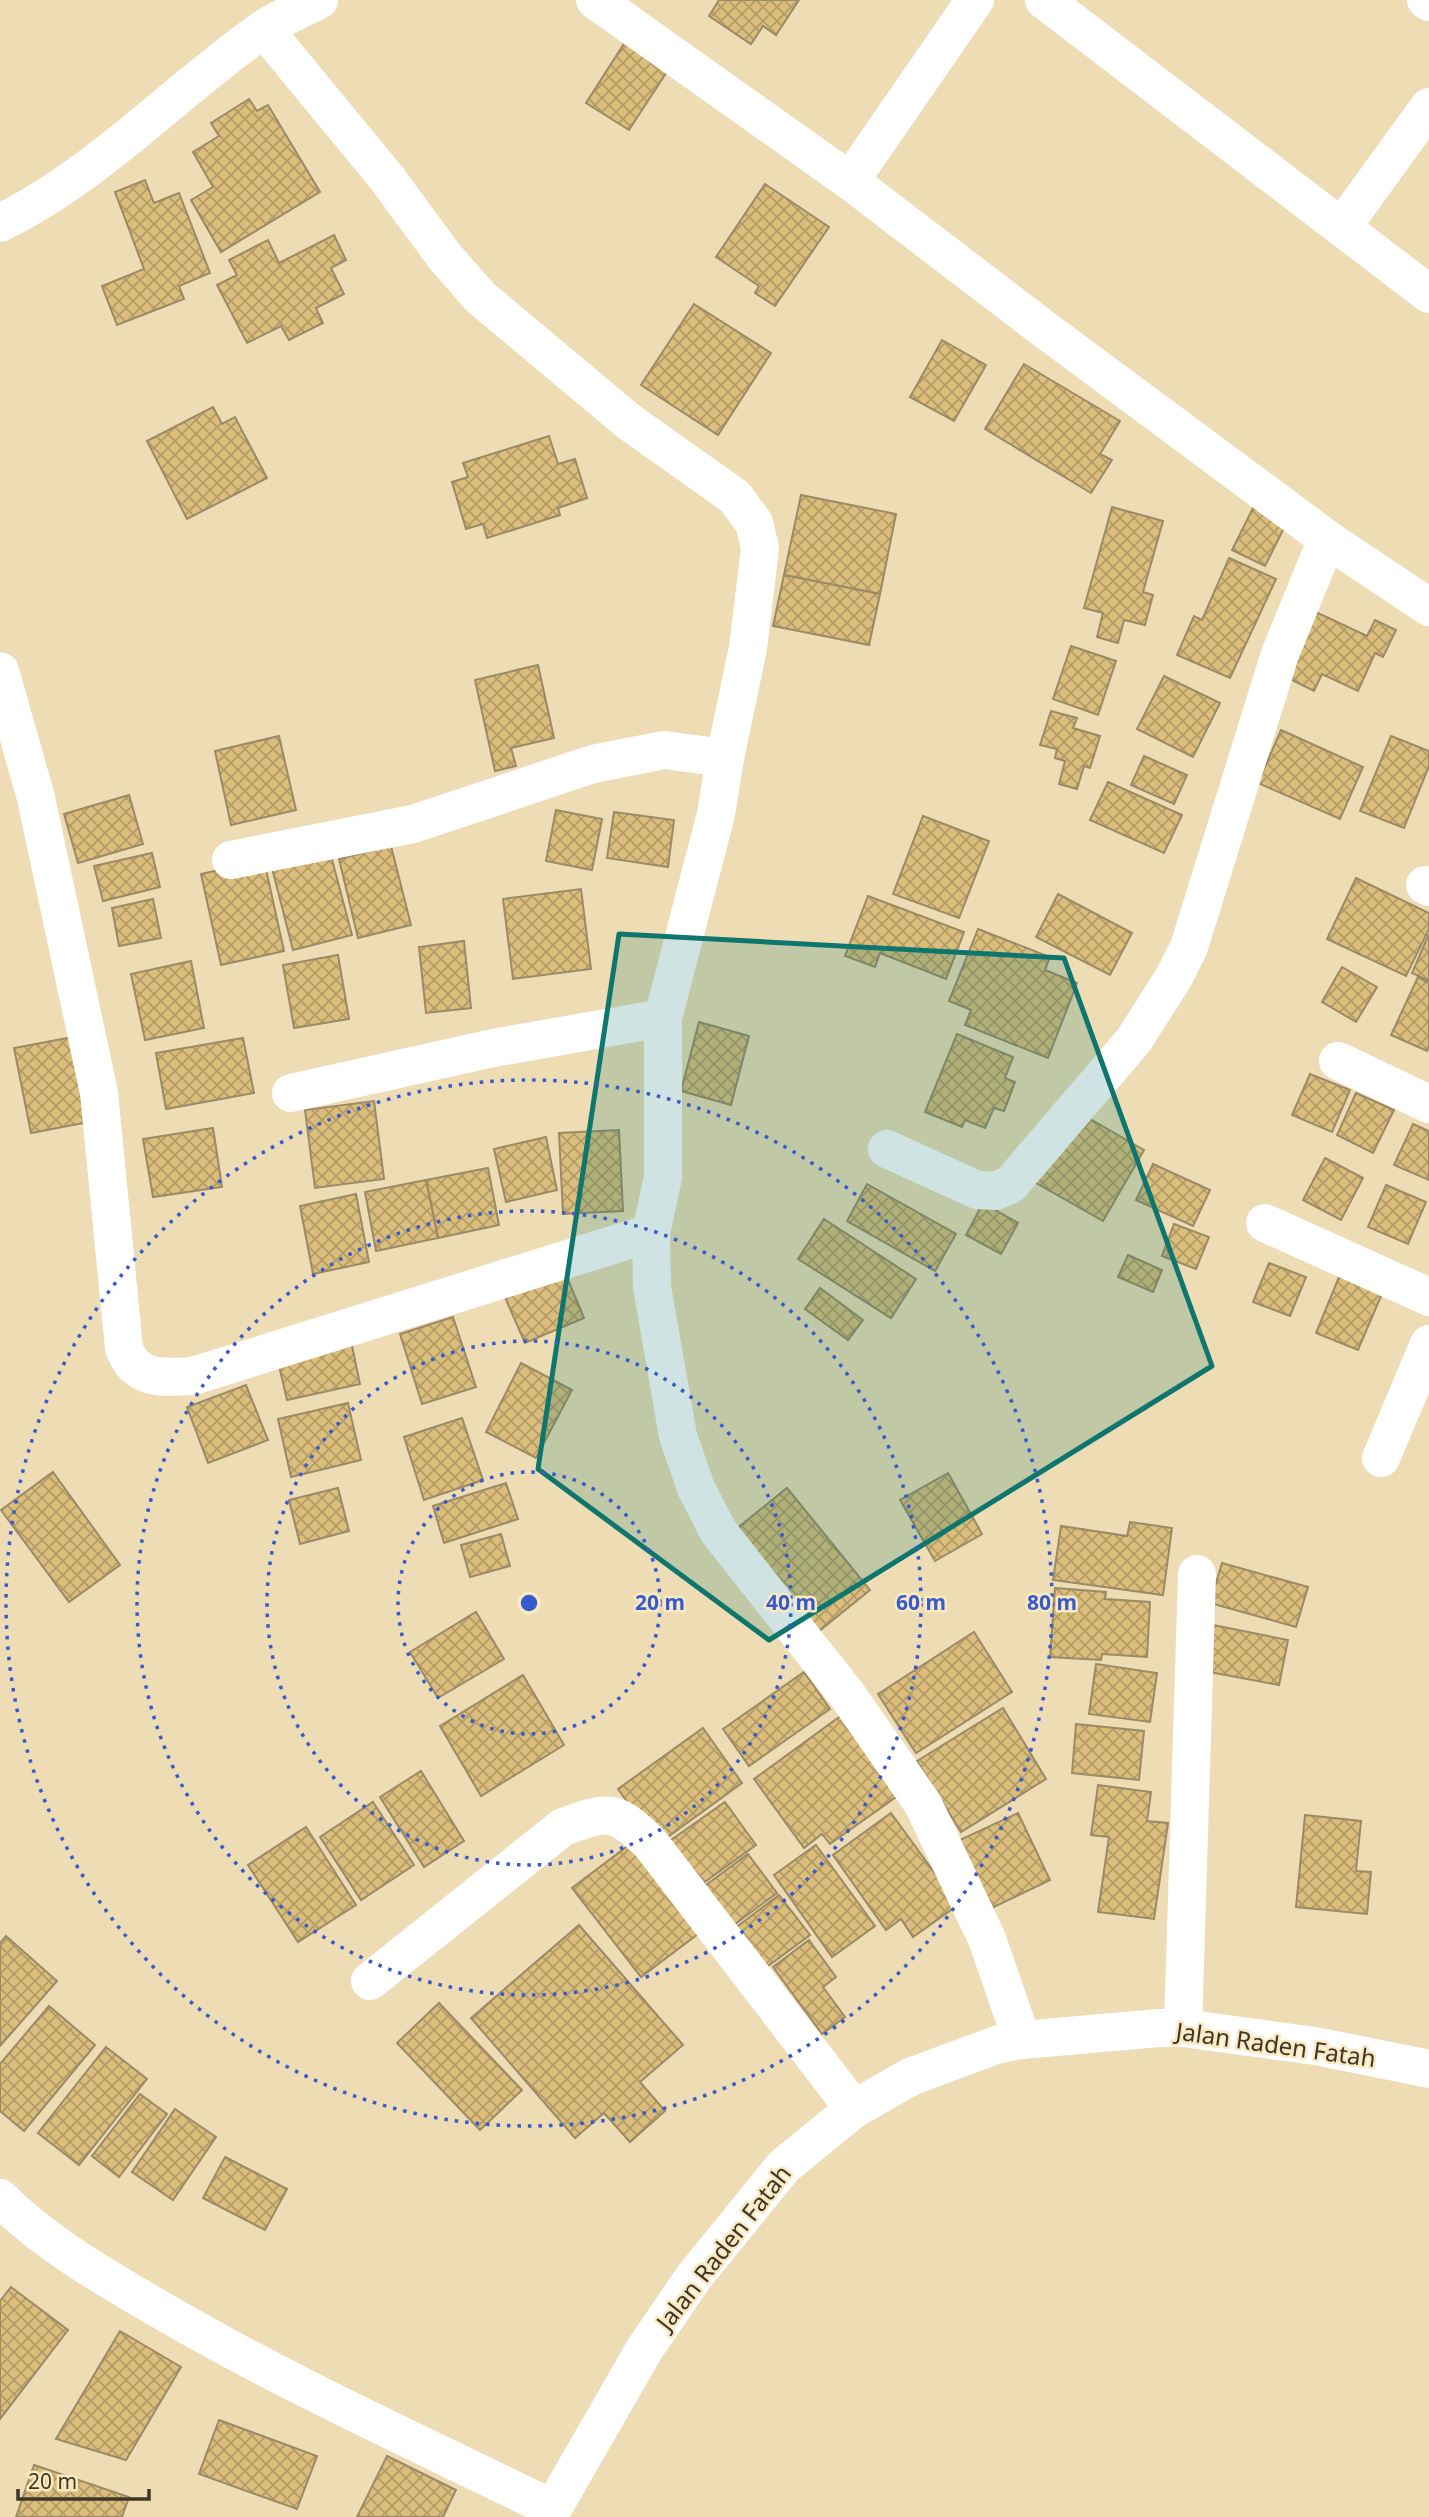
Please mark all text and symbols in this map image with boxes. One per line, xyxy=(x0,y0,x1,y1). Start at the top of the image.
text: 20 m xyxy=(635,1588,685,1616)
text: 40 m xyxy=(766,1588,816,1616)
text: 60 m xyxy=(896,1588,946,1616)
text: 80 m xyxy=(1027,1588,1077,1616)
centre of rings xyxy=(517,1591,541,1615)
street label: Jalan Raden Fatah xyxy=(1172,2013,1378,2074)
street label: Jalan Raden Fatah xyxy=(647,2157,798,2338)
scale bar xyxy=(18,2458,149,2502)
text: 20 m xyxy=(28,2467,77,2495)

